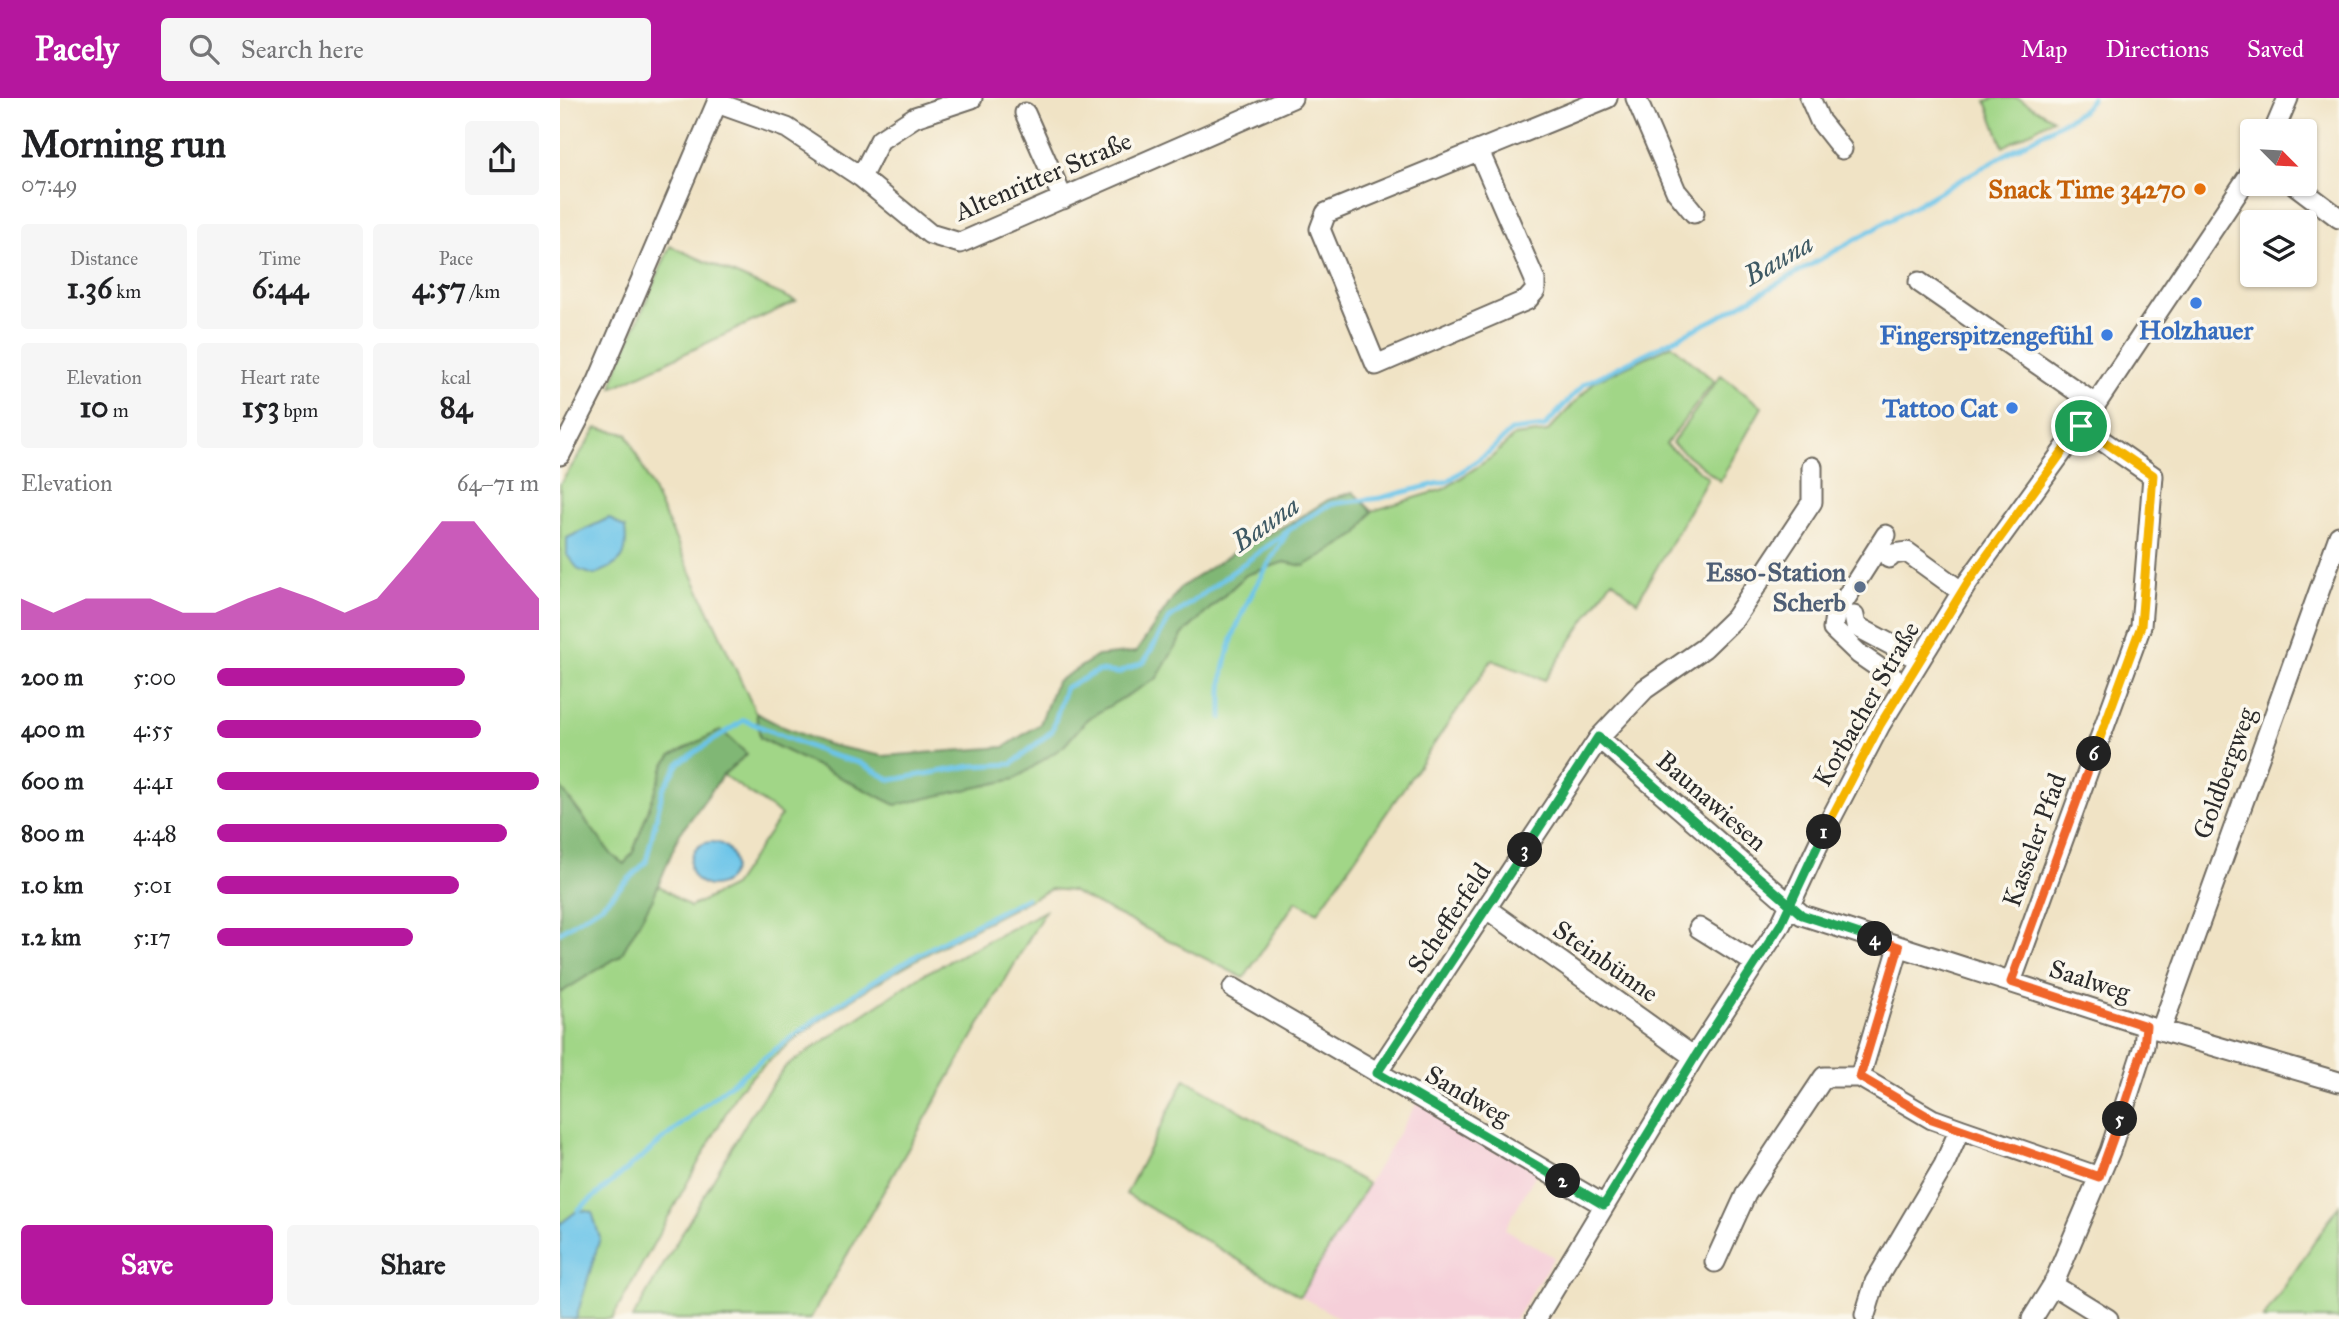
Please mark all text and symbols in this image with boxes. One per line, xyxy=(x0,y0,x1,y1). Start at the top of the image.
search box xyxy=(161,18,651,81)
text: Pacely xyxy=(35,29,119,69)
icon: search xyxy=(185,30,223,68)
text: Search here xyxy=(241,33,364,65)
text: Map xyxy=(2021,34,2068,64)
text: Directions xyxy=(2106,34,2209,64)
text: Saved xyxy=(2247,34,2304,64)
north arrow xyxy=(2240,119,2317,196)
map controls xyxy=(2240,119,2317,287)
text: Morning run xyxy=(21,121,226,167)
button: share xyxy=(465,121,539,195)
street label: Altenritter Straße xyxy=(949,124,1136,228)
text: 07:49 xyxy=(21,170,78,198)
place label: Snack Time 34270 xyxy=(1988,173,2186,205)
marker: Snack Time 34270 xyxy=(2192,181,2208,197)
button: layers xyxy=(2240,210,2317,287)
water label: Bauna xyxy=(1735,226,1819,294)
text: Distance xyxy=(70,247,138,270)
text: Time xyxy=(259,247,301,270)
text: Pace xyxy=(439,247,473,270)
text: 1.36 xyxy=(67,270,112,306)
text: 6:44 xyxy=(252,270,308,306)
text: 4:57 xyxy=(412,270,466,306)
text: km xyxy=(112,280,141,303)
text: /km xyxy=(466,280,500,303)
marker: Holzhauer xyxy=(2188,295,2204,311)
place label: Holzhauer xyxy=(2139,314,2254,346)
place label: Fingerspitzengefühl xyxy=(1879,319,2094,352)
marker: Fingerspitzengefühl xyxy=(2099,327,2115,343)
text: Elevation xyxy=(66,366,142,389)
text: Heart rate xyxy=(240,366,320,389)
text: kcal xyxy=(441,366,471,389)
text: 10 xyxy=(79,389,109,425)
text: 153 xyxy=(242,389,279,425)
text: 84 xyxy=(440,389,472,425)
place label: Tattoo Cat xyxy=(1881,392,1999,424)
pin xyxy=(2051,396,2111,456)
text: m xyxy=(109,399,129,422)
text: bpm xyxy=(279,399,318,422)
marker: Tattoo Cat xyxy=(2004,400,2020,416)
icon: arrive xyxy=(2062,407,2100,445)
text: Elevation xyxy=(21,469,112,497)
text: 64–71 m xyxy=(457,469,539,497)
water label: Bauna xyxy=(1223,488,1306,560)
place label: Esso-Station Scherb xyxy=(1706,556,1846,618)
marker: Esso-Station Scherb xyxy=(1852,579,1868,595)
street label: Korbacher Straße xyxy=(1806,616,1926,792)
text: 200 m xyxy=(21,663,83,691)
text: 5:00 xyxy=(133,663,176,691)
street label: Goldbergweg xyxy=(2185,702,2263,843)
text: 400 m xyxy=(21,715,85,743)
text: 4:55 xyxy=(133,715,173,743)
pin: 6 xyxy=(2076,736,2112,772)
text: 6 xyxy=(2089,742,2098,765)
street label: Baunawiesen xyxy=(1650,744,1774,858)
text: 600 m xyxy=(21,767,84,795)
text: 4:41 xyxy=(133,767,174,795)
street label: Kasseler Pfad xyxy=(1995,769,2073,911)
pin: 1 xyxy=(1806,814,1842,850)
text: 800 m xyxy=(21,819,84,847)
text: 4:48 xyxy=(133,819,177,847)
text: 1 xyxy=(1820,820,1827,843)
pin: 3 xyxy=(1508,832,1542,868)
text: 3 xyxy=(1521,838,1528,861)
street label: Schefferfeld xyxy=(1400,857,1498,979)
text: 1.0 km xyxy=(21,871,83,899)
text: 5:01 xyxy=(133,871,172,899)
street label: Steinbünne xyxy=(1547,913,1665,1009)
pin: 4 xyxy=(1858,922,1892,956)
text: 1.2 km xyxy=(21,923,81,951)
text: 5:17 xyxy=(133,923,171,951)
text: 4 xyxy=(1869,927,1880,950)
street label: Saalweg xyxy=(2045,952,2135,1008)
street label: Sandweg xyxy=(1420,1058,1517,1132)
pin: 5 xyxy=(2102,1102,2138,1136)
text: 5 xyxy=(2115,1107,2124,1130)
pin: 2 xyxy=(1546,1164,1580,1198)
text: 2 xyxy=(1558,1169,1567,1192)
button: Save xyxy=(21,1225,273,1305)
button: Share xyxy=(287,1225,539,1305)

